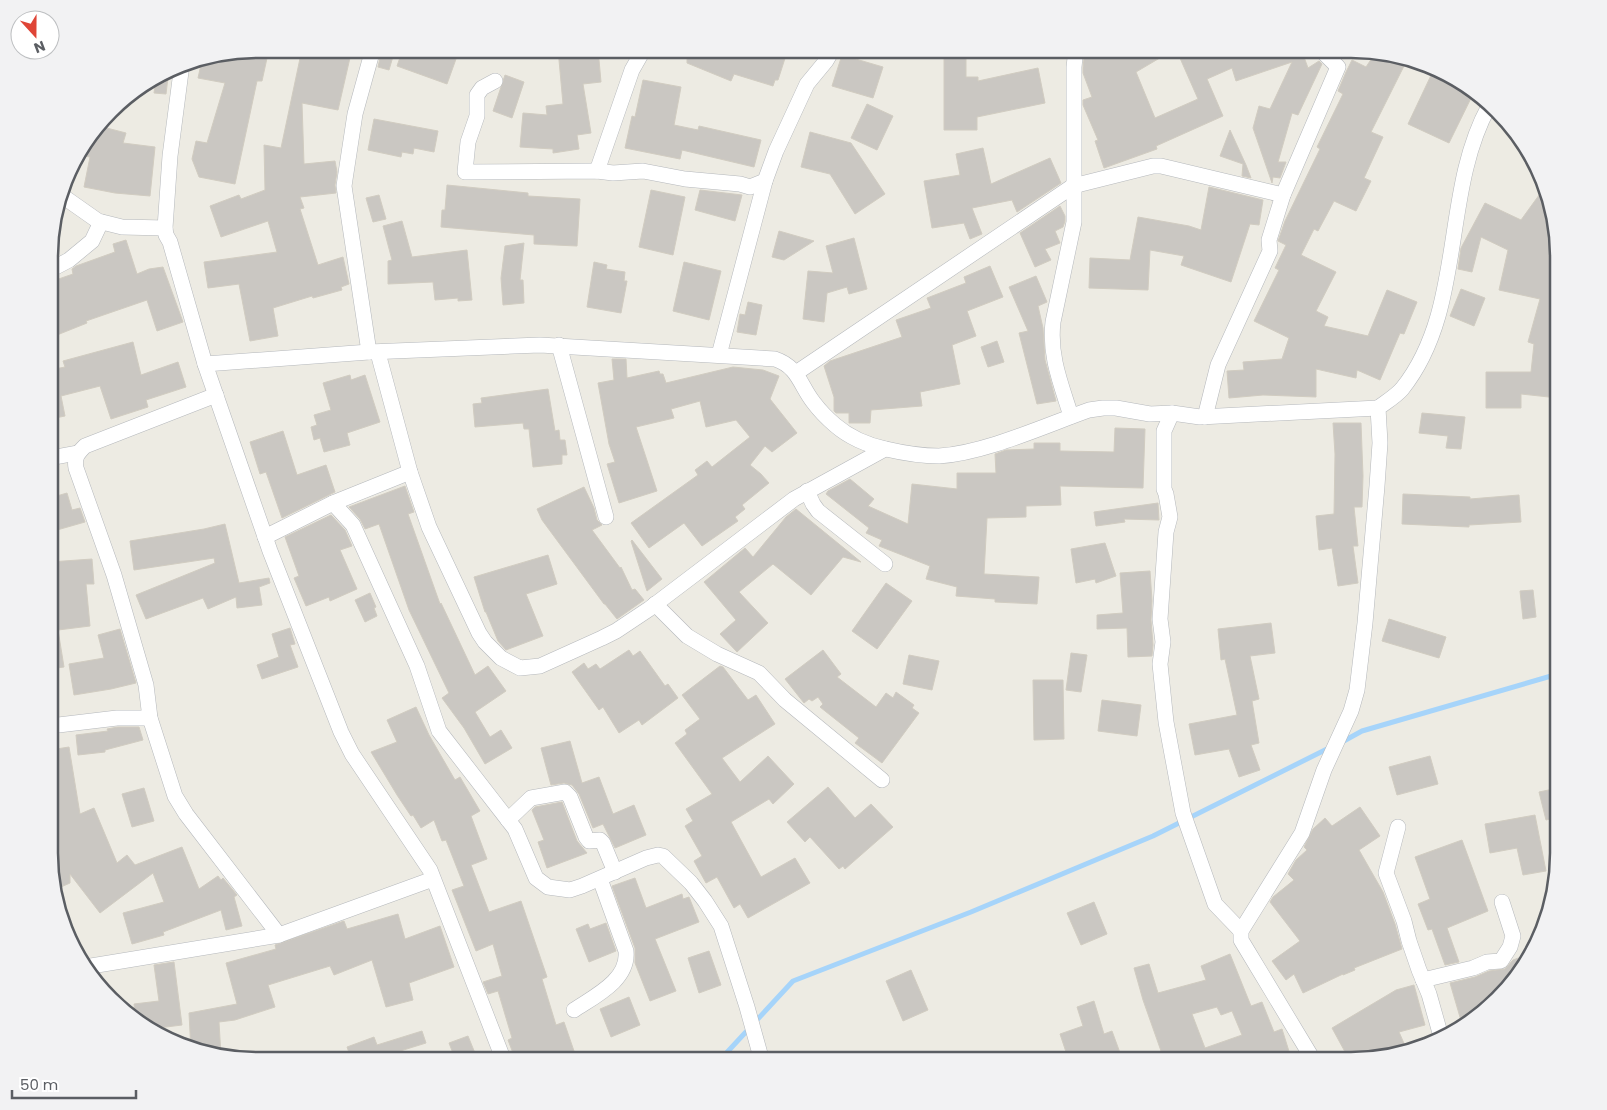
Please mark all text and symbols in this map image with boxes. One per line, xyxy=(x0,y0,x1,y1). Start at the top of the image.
north arrow xyxy=(10,10,60,60)
text: N xyxy=(31,36,48,58)
scale bar xyxy=(12,1068,136,1100)
text: 50 m xyxy=(20,1074,58,1095)

